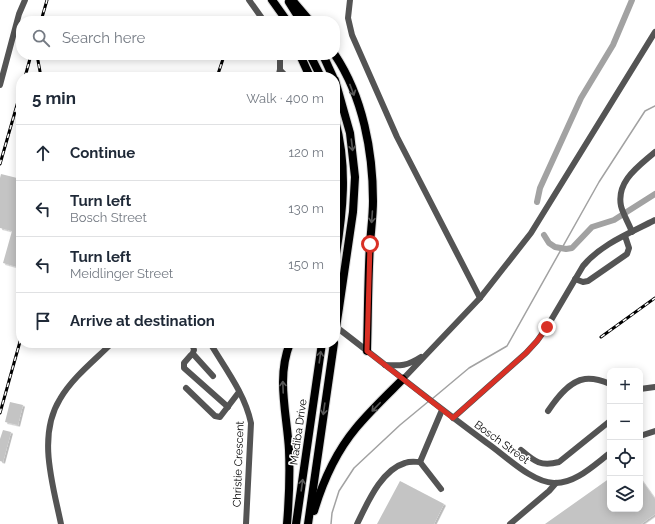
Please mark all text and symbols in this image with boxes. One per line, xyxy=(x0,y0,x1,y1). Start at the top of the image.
search box xyxy=(16,16,340,60)
icon: search xyxy=(30,27,52,49)
text: Search here xyxy=(62,29,145,47)
one-way arrow xyxy=(349,83,357,95)
text: 5 min xyxy=(32,88,76,108)
text: Walk · 400 m xyxy=(246,91,324,106)
one-way arrow xyxy=(348,138,356,151)
icon: ahead xyxy=(32,142,54,164)
text: Continue xyxy=(70,144,135,162)
text: 120 m xyxy=(288,145,324,160)
text: Turn left xyxy=(70,192,131,210)
icon: left xyxy=(32,198,54,220)
text: 130 m xyxy=(288,201,324,216)
text: Bosch Street xyxy=(70,210,147,225)
one-way arrow xyxy=(369,210,376,223)
route start xyxy=(361,235,379,253)
text: Turn left xyxy=(70,248,131,266)
icon: left xyxy=(32,254,54,276)
text: 150 m xyxy=(288,257,324,272)
text: Meidlinger Street xyxy=(70,266,173,281)
icon: arrive xyxy=(32,310,54,332)
text: Arrive at destination xyxy=(70,312,215,330)
route end xyxy=(538,318,556,336)
one-way arrow xyxy=(316,351,324,364)
map controls xyxy=(607,368,643,512)
button: + xyxy=(607,368,643,404)
one-way arrow xyxy=(279,381,287,394)
street label: Madiba Drive xyxy=(287,398,310,466)
one-way arrow xyxy=(320,402,328,415)
one-way arrow xyxy=(371,402,381,412)
button: − xyxy=(607,404,643,440)
street label: Bosch Street xyxy=(472,418,532,467)
street label: Christie Crescent xyxy=(230,420,247,507)
button: locate xyxy=(607,440,643,476)
button: layers xyxy=(607,476,643,512)
one-way arrow xyxy=(298,479,306,492)

